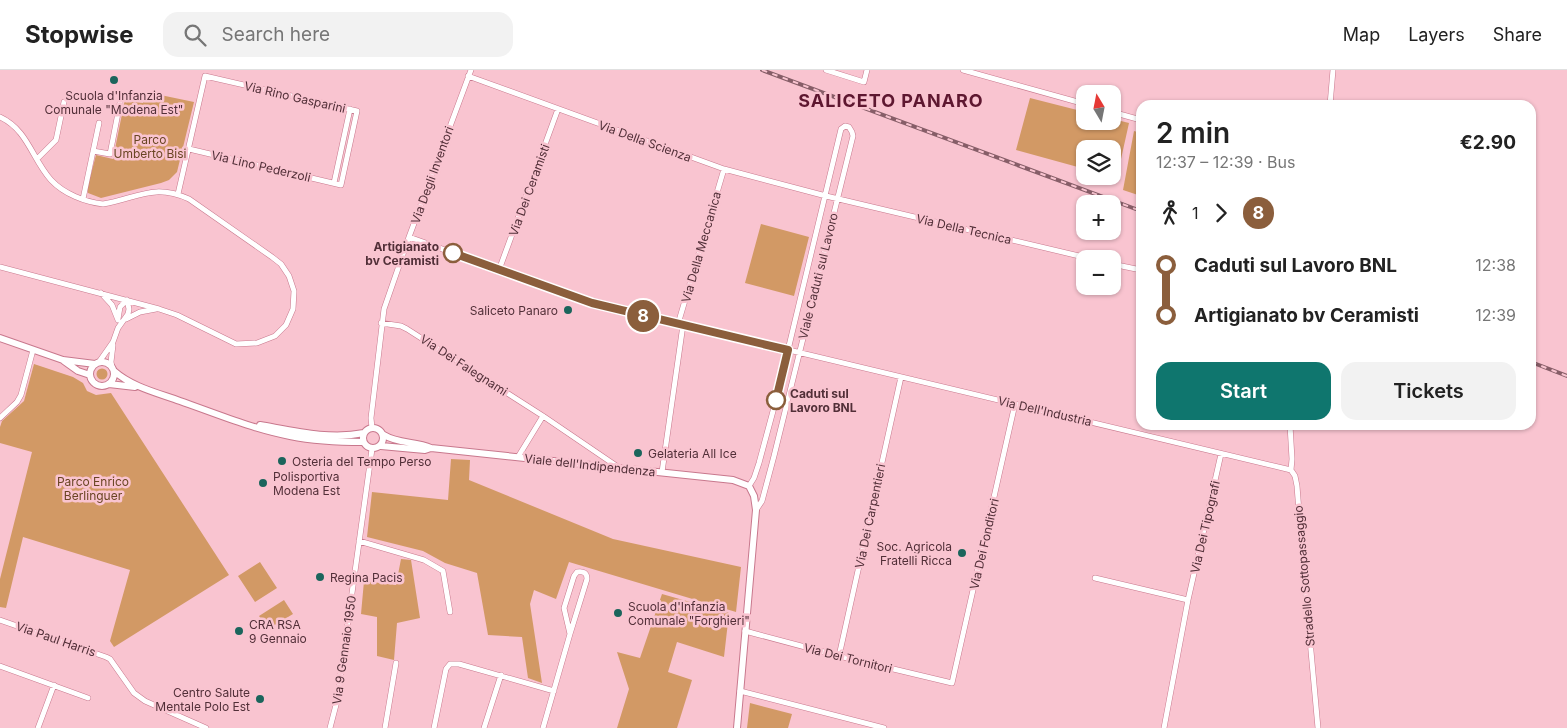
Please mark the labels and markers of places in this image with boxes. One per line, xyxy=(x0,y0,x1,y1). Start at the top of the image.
marker: Scuola d'Infanzia Comunale "Modena Est" xyxy=(108,74,120,86)
place label: Scuola d'Infanzia Comunale "Modena Est" xyxy=(45,88,183,117)
place label: Artigianato bv Ceramisti xyxy=(365,239,439,268)
marker: Artigianato bv Ceramisti xyxy=(443,243,463,263)
place label: Saliceto Panaro xyxy=(470,303,558,318)
marker: Saliceto Panaro xyxy=(562,304,574,316)
place label: Caduti sul Lavoro BNL xyxy=(790,386,857,415)
marker: Caduti sul Lavoro BNL xyxy=(766,390,786,410)
place label: Gelateria All Ice xyxy=(648,446,737,461)
marker: Gelateria All Ice xyxy=(632,447,644,459)
place label: Osteria del Tempo Perso xyxy=(292,454,432,469)
marker: Osteria del Tempo Perso xyxy=(276,455,288,467)
place label: Polisportiva Modena Est xyxy=(273,469,340,498)
marker: Polisportiva Modena Est xyxy=(257,477,269,489)
place label: Soc. Agricola Fratelli Ricca xyxy=(876,539,952,568)
marker: Soc. Agricola Fratelli Ricca xyxy=(956,547,968,559)
place label: Regina Pacis xyxy=(330,570,403,585)
marker: Regina Pacis xyxy=(314,571,326,583)
place label: Scuola d'Infanzia Comunale "Forghieri" xyxy=(628,599,750,628)
marker: Scuola d'Infanzia Comunale "Forghieri" xyxy=(612,607,624,619)
place label: CRA RSA 9 Gennaio xyxy=(249,617,307,646)
marker: CRA RSA 9 Gennaio xyxy=(233,625,245,637)
place label: Centro Salute Mentale Polo Est xyxy=(155,685,250,714)
marker: Centro Salute Mentale Polo Est xyxy=(254,693,266,705)

